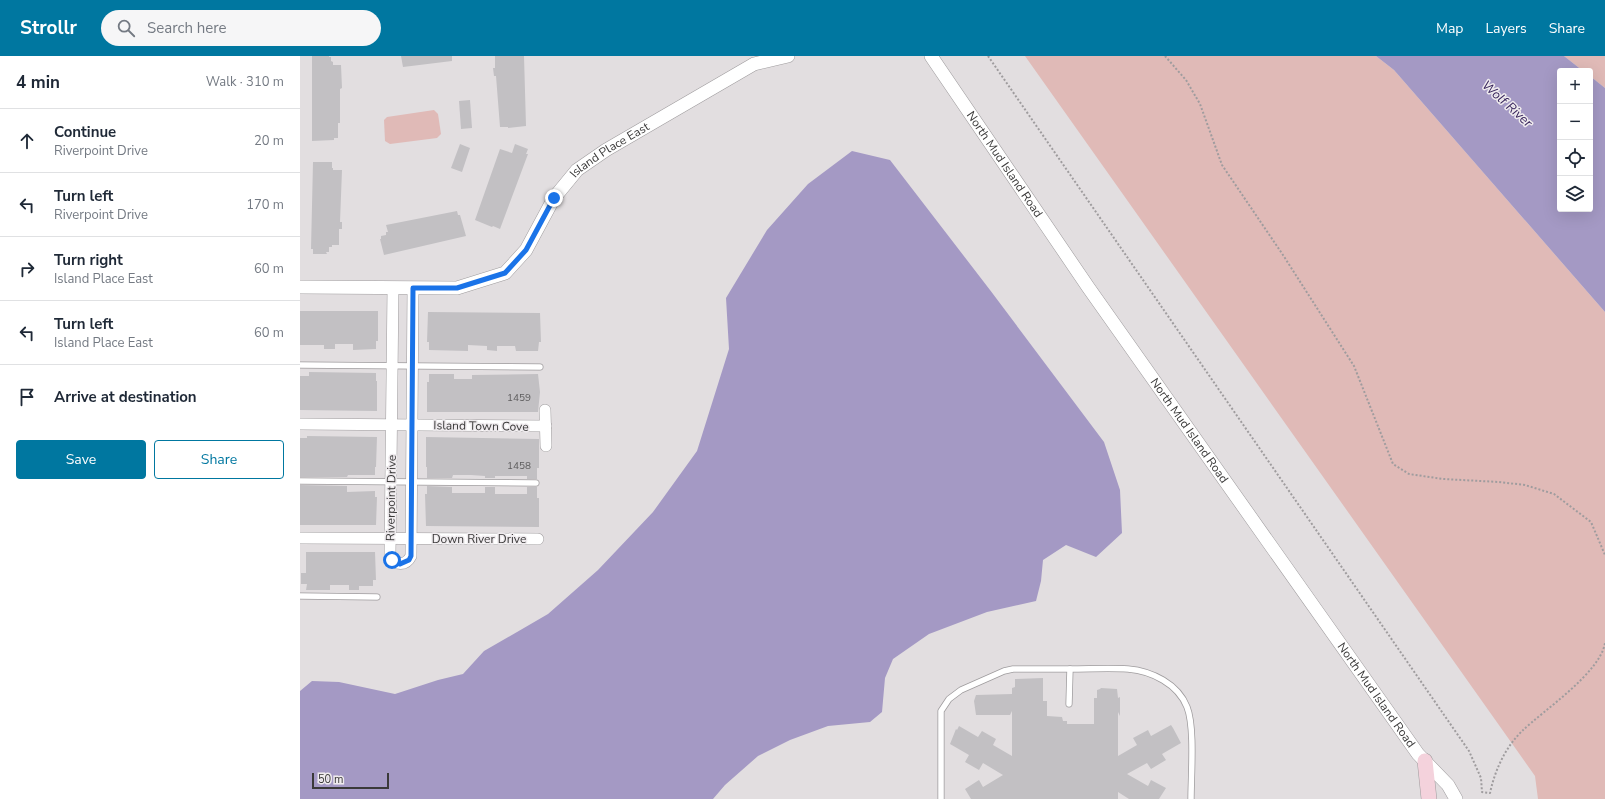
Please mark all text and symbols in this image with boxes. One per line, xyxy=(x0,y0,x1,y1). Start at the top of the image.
search box xyxy=(101,10,381,46)
text: Strollr xyxy=(20,15,77,41)
icon: search xyxy=(115,17,137,39)
text: Search here xyxy=(147,18,227,38)
text: Map xyxy=(1436,19,1463,38)
text: Layers xyxy=(1485,19,1527,38)
text: Share xyxy=(1549,19,1585,38)
map controls xyxy=(1557,68,1593,212)
button: + xyxy=(1557,68,1593,104)
text: 4 min xyxy=(16,71,60,94)
text: Walk · 310 m xyxy=(206,73,284,91)
water label: Wolf River xyxy=(1478,77,1536,132)
button: − xyxy=(1557,104,1593,140)
street label: North Mud Island Road xyxy=(963,108,1046,221)
street label: Island Place East xyxy=(566,118,653,181)
text: Continue xyxy=(54,122,116,142)
icon: ahead xyxy=(16,130,38,152)
text: 20 m xyxy=(254,132,284,150)
button: locate xyxy=(1557,140,1593,176)
text: Riverpoint Drive xyxy=(54,142,148,160)
button: layers xyxy=(1557,176,1593,212)
text: Turn left xyxy=(54,186,113,206)
route end xyxy=(545,189,563,207)
icon: left xyxy=(16,194,38,216)
text: 170 m xyxy=(246,196,284,214)
text: Riverpoint Drive xyxy=(54,206,148,224)
text: Turn right xyxy=(54,250,123,270)
icon: right xyxy=(16,258,38,280)
text: 60 m xyxy=(254,260,284,278)
text: Island Place East xyxy=(54,270,153,288)
text: Turn left xyxy=(54,314,113,334)
icon: left xyxy=(16,322,38,344)
text: 60 m xyxy=(254,324,284,342)
text: Island Place East xyxy=(54,334,153,352)
street label: North Mud Island Road xyxy=(1147,375,1232,486)
icon: arrive xyxy=(16,386,38,408)
text: Arrive at destination xyxy=(54,387,197,407)
house number: 1459 xyxy=(507,391,531,405)
street label: Island Town Cove xyxy=(433,417,529,435)
button: Save xyxy=(16,440,146,479)
button: Share xyxy=(154,440,284,479)
street label: Riverpoint Drive xyxy=(382,455,400,541)
house number: 1458 xyxy=(507,459,531,473)
street label: Down River Drive xyxy=(432,531,526,547)
route start xyxy=(383,551,401,569)
street label: North Mud Island Road xyxy=(1334,639,1419,751)
scale bar xyxy=(312,771,389,790)
text: 50 m xyxy=(318,772,343,787)

